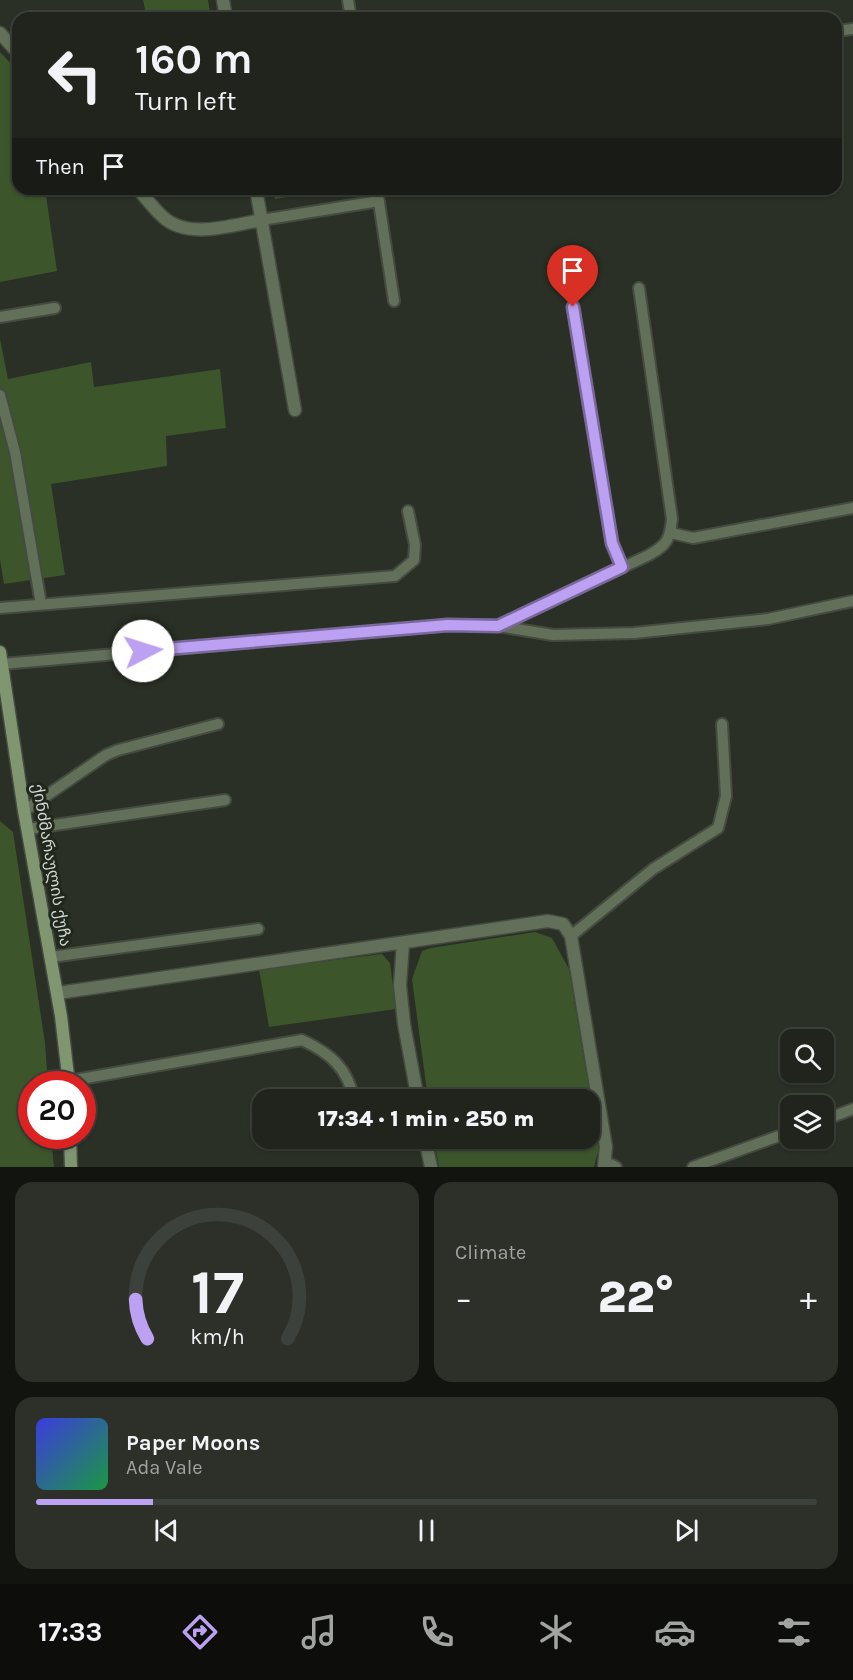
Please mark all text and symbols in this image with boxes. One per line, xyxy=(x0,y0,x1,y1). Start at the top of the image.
text: 160 m xyxy=(135,34,253,84)
icon: left xyxy=(36,36,114,114)
text: Turn left xyxy=(135,85,236,117)
icon: arrive xyxy=(97,150,130,183)
text: Then xyxy=(36,154,85,180)
pin xyxy=(547,245,598,307)
icon: arrive xyxy=(556,254,589,287)
position arrow xyxy=(111,619,175,683)
street label: ქინძმარაულის ქუჩა xyxy=(27,782,76,948)
map controls xyxy=(780,1029,834,1149)
button: search xyxy=(780,1029,834,1083)
speed limit sign: 20 xyxy=(18,1071,96,1149)
button: layers xyxy=(780,1095,834,1149)
text: 17:34 · 1 min · 250 m xyxy=(318,1106,534,1132)
text: Climate xyxy=(455,1241,526,1264)
text: 17 xyxy=(190,1256,244,1329)
text: 22° xyxy=(598,1271,674,1323)
text: − xyxy=(455,1279,472,1317)
text: + xyxy=(800,1279,817,1317)
text: km/h xyxy=(190,1324,244,1349)
text: Paper Moons xyxy=(126,1430,260,1456)
text: Ada Vale xyxy=(126,1456,203,1479)
icon: previous xyxy=(150,1514,183,1547)
icon: pause xyxy=(410,1514,443,1547)
icon: next xyxy=(670,1514,703,1547)
icon: directions xyxy=(179,1611,221,1653)
icon: music xyxy=(298,1611,340,1653)
icon: phone xyxy=(416,1611,458,1653)
icon: climate xyxy=(535,1611,577,1653)
icon: car xyxy=(654,1611,696,1653)
icon: filters xyxy=(773,1611,815,1653)
text: 17:33 xyxy=(38,1616,102,1648)

